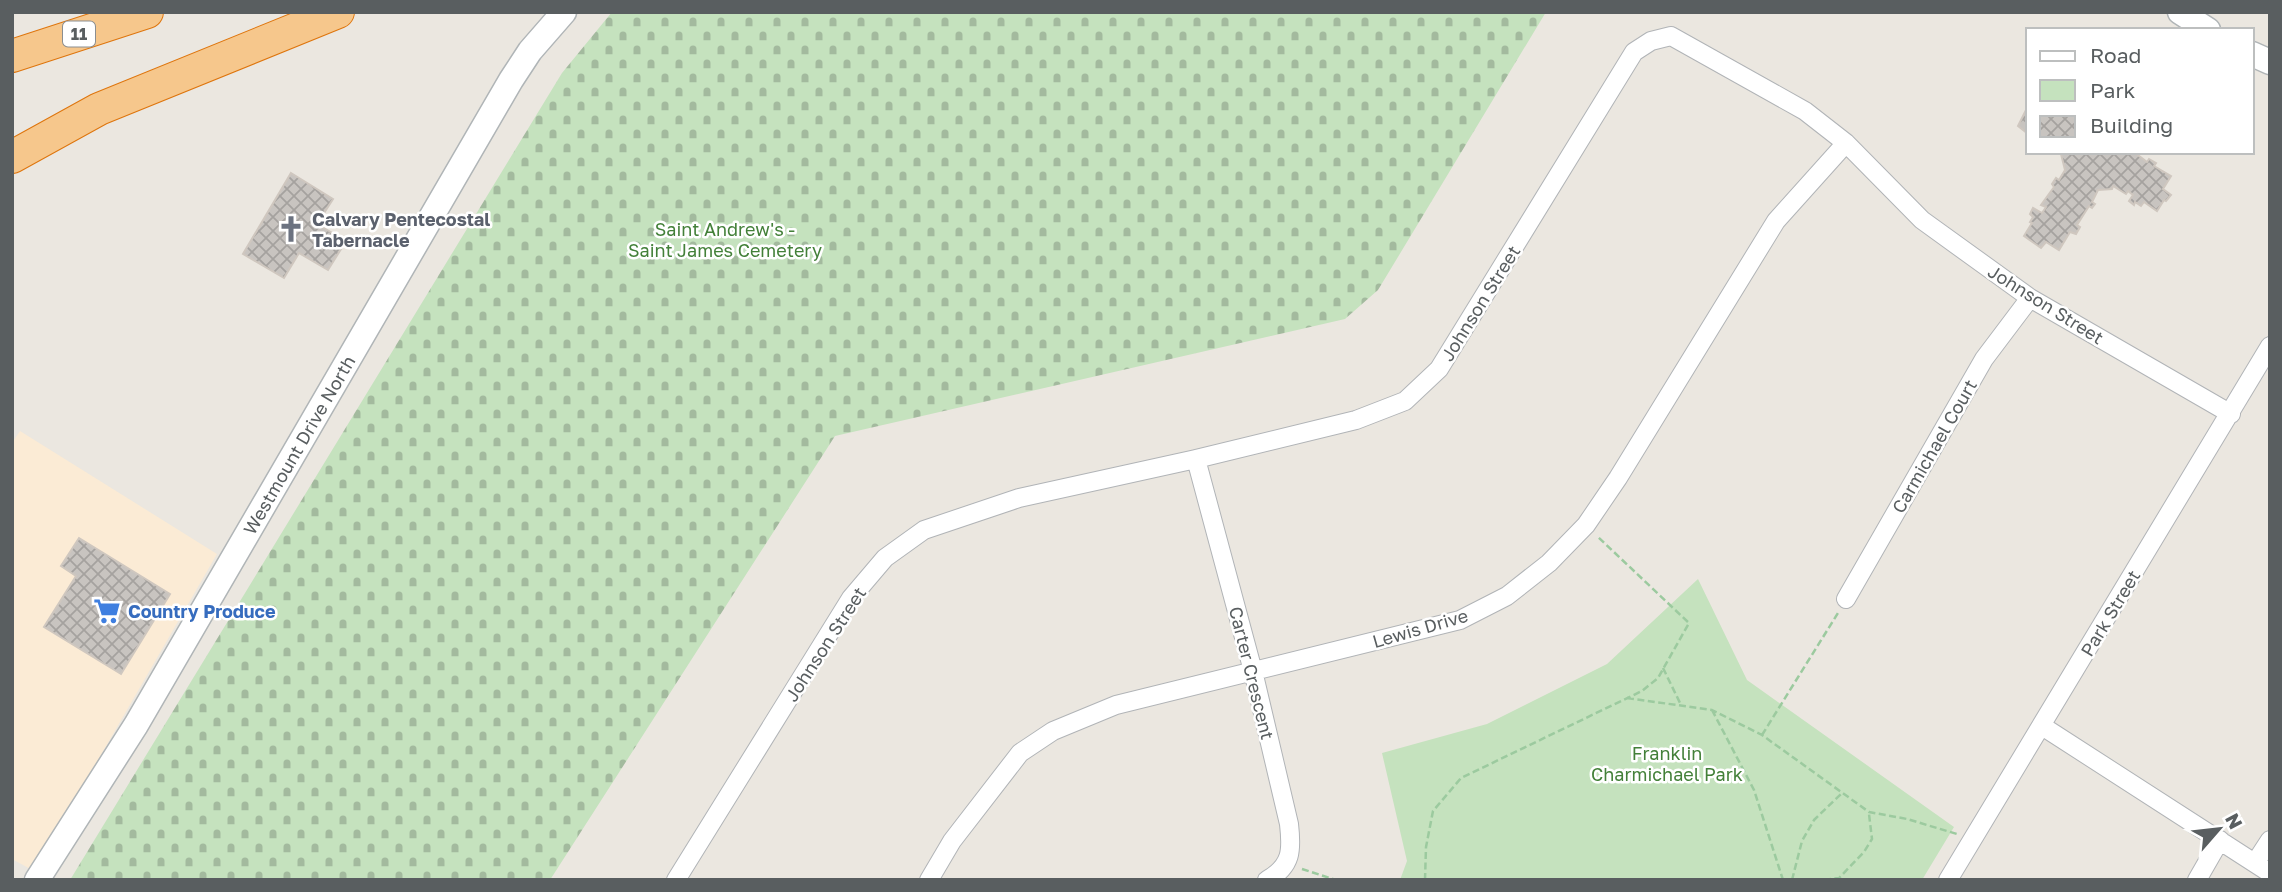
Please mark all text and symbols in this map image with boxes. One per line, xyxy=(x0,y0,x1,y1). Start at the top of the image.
road number: 11 xyxy=(63,22,95,46)
legend xyxy=(2026,28,2254,154)
text: Road xyxy=(2090,42,2141,68)
text: Park xyxy=(2090,77,2136,103)
text: Building xyxy=(2090,112,2173,138)
place label: Calvary Pentecostal Tabernacle xyxy=(312,208,490,251)
church icon: Calvary Pentecostal Tabernacle xyxy=(276,214,306,244)
park label: Saint Andrew's - Saint James Cemetery xyxy=(628,218,822,261)
street label: Johnson Street xyxy=(1436,241,1524,365)
street label: Johnson Street xyxy=(1984,260,2108,348)
street label: Westmount Drive North xyxy=(238,351,359,538)
street label: Carmichael Court xyxy=(1887,375,1981,517)
street label: Park Street xyxy=(2076,566,2144,660)
street label: Johnson Street xyxy=(780,583,870,705)
supermarket icon: Country Produce xyxy=(92,596,122,626)
place label: Country Produce xyxy=(128,600,276,622)
street label: Carter Crescent xyxy=(1225,604,1279,742)
street label: Lewis Drive xyxy=(1370,604,1470,652)
park label: Franklin Charmichael Park xyxy=(1591,742,1743,785)
north arrow xyxy=(2184,794,2254,864)
text: N xyxy=(2221,809,2248,833)

